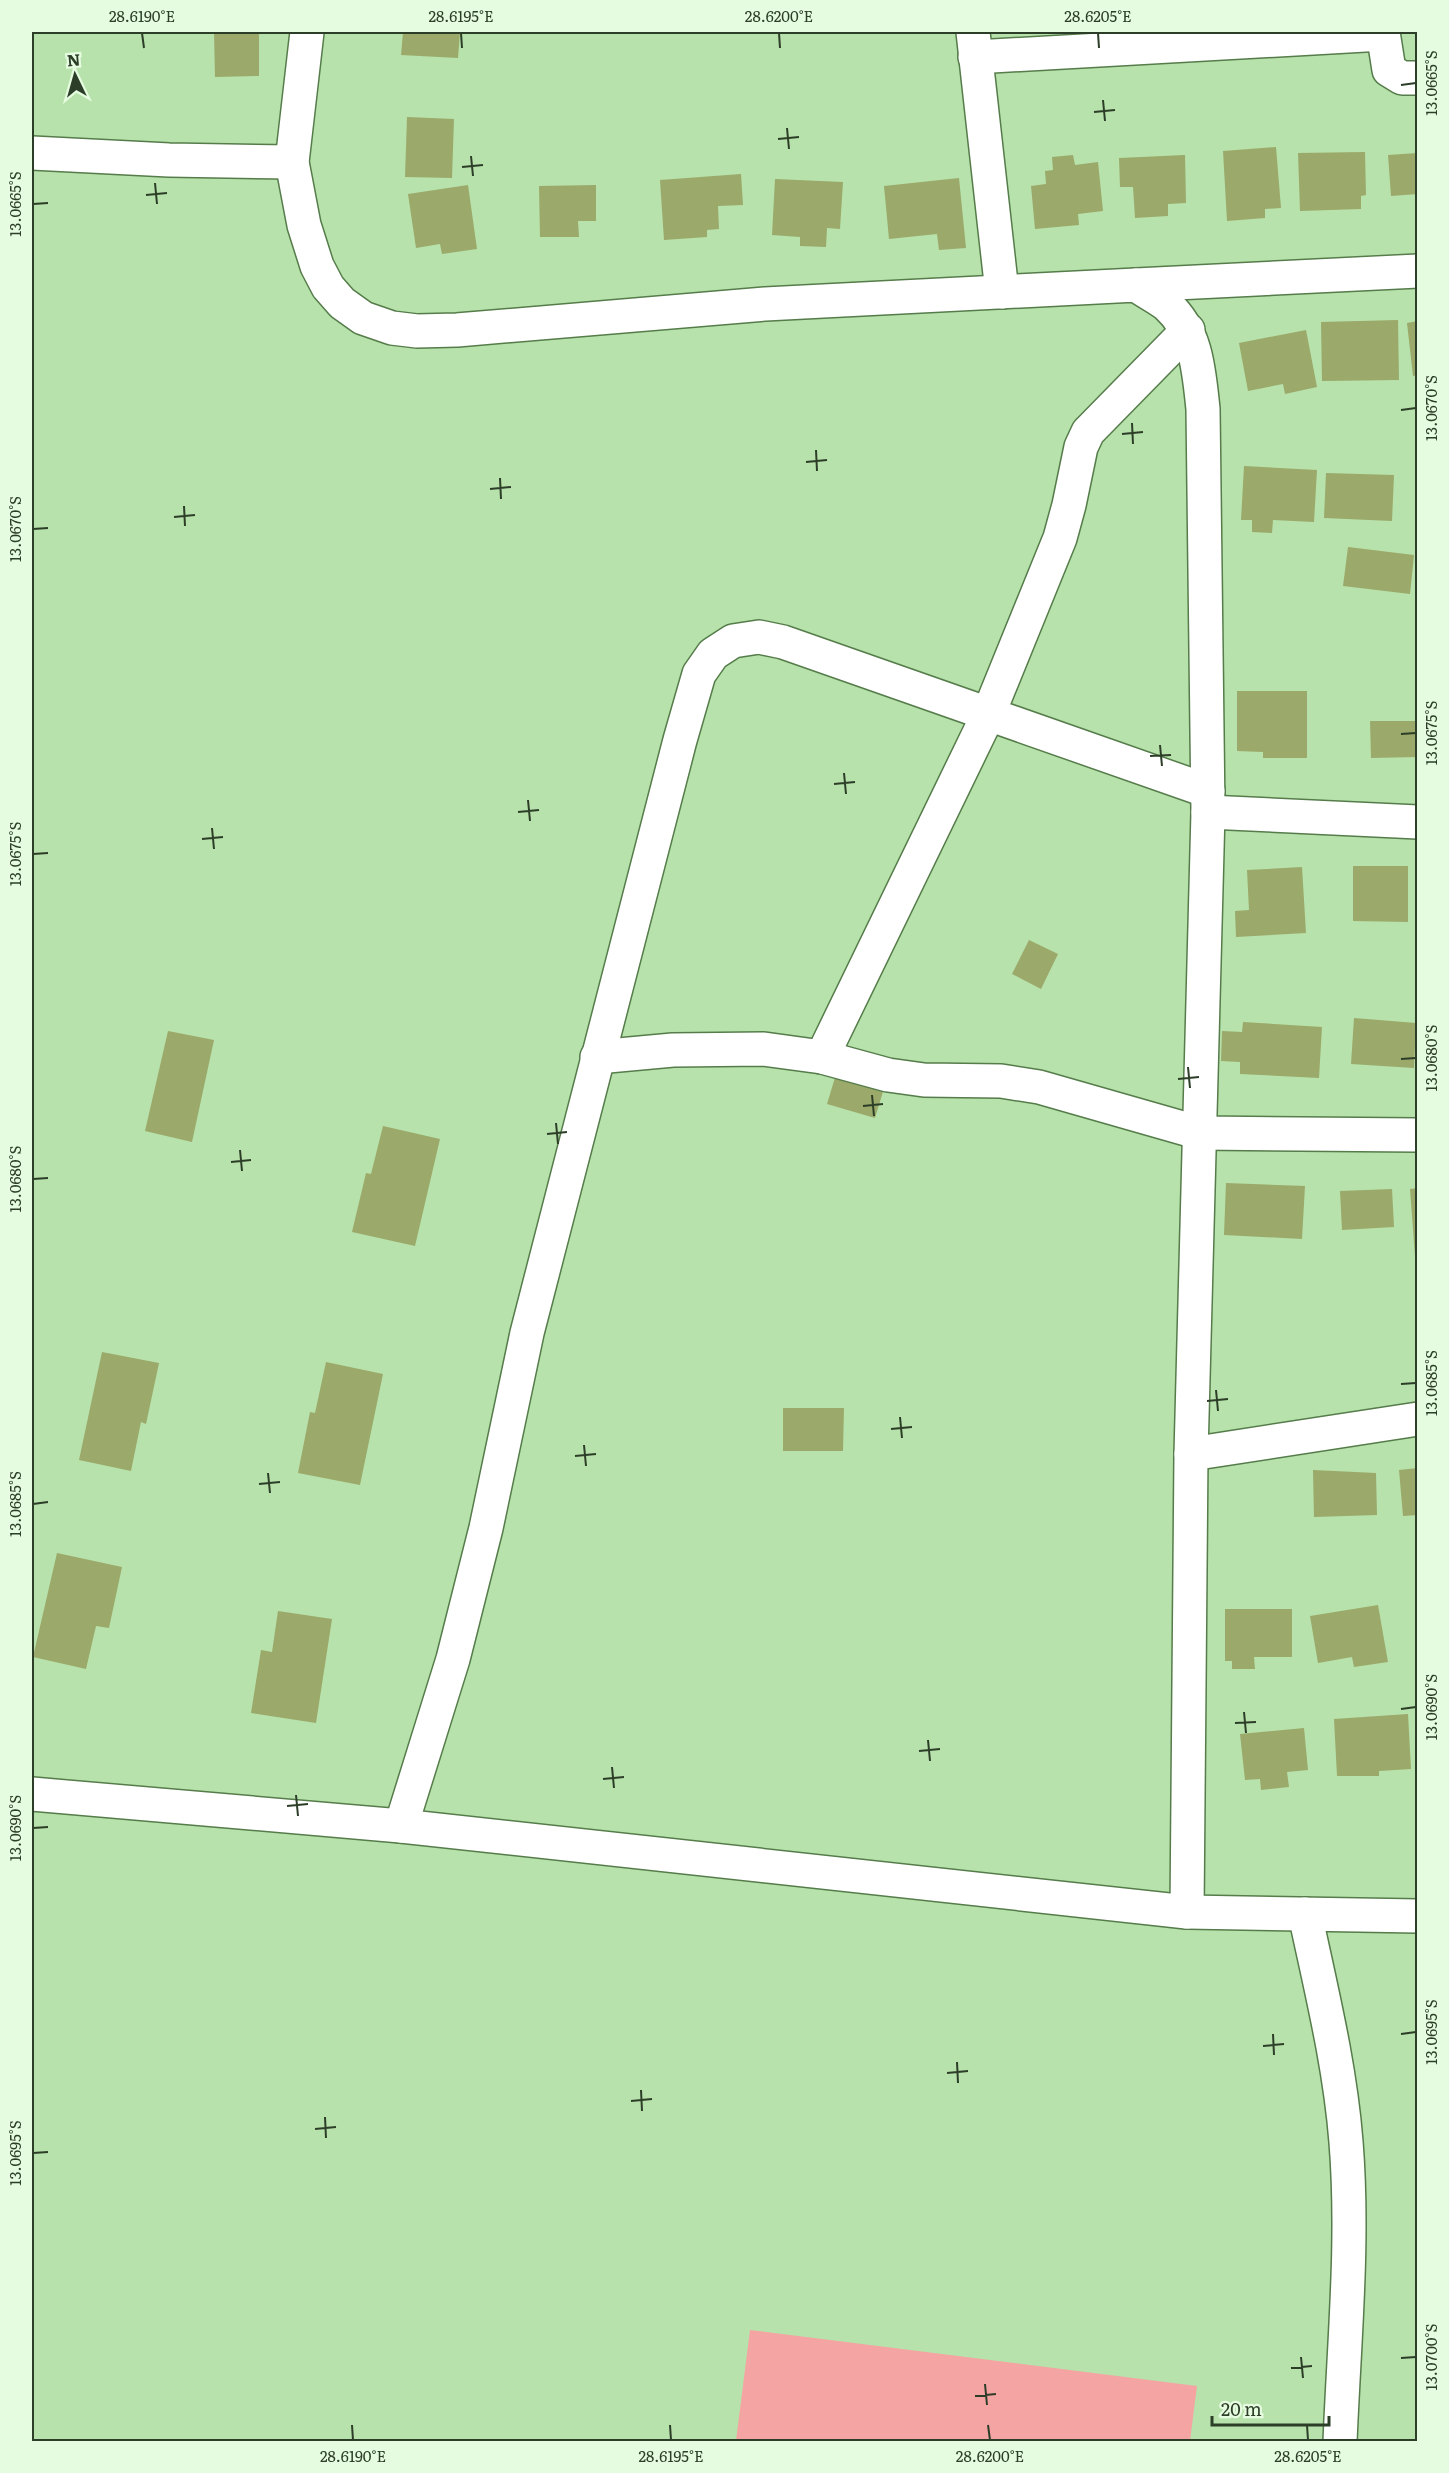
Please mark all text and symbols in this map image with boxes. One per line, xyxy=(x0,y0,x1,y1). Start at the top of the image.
text: 28.6190°E xyxy=(109,4,175,27)
text: 28.6195°E xyxy=(429,4,493,27)
text: 28.6200°E xyxy=(745,4,813,27)
text: 28.6205°E xyxy=(1064,4,1132,27)
north arrow xyxy=(45,45,105,105)
text: N xyxy=(66,47,81,72)
text: 13.0665°S xyxy=(1419,50,1442,116)
text: 13.0665°S xyxy=(3,171,26,237)
text: 13.0670°S xyxy=(1419,375,1442,441)
text: 13.0670°S xyxy=(3,496,26,562)
text: 13.0675°S xyxy=(1419,701,1442,765)
text: 13.0675°S xyxy=(3,822,26,886)
text: 13.0680°S xyxy=(1419,1025,1442,1091)
text: 13.0680°S xyxy=(3,1146,26,1212)
text: 13.0685°S xyxy=(1419,1350,1442,1416)
text: 13.0685°S xyxy=(3,1471,26,1537)
text: 13.0690°S xyxy=(1419,1674,1442,1740)
text: 13.0690°S xyxy=(3,1795,26,1861)
text: 13.0695°S xyxy=(1419,1999,1442,2065)
text: 13.0695°S xyxy=(3,2120,26,2186)
text: 13.0700°S xyxy=(1419,2324,1442,2390)
scale bar xyxy=(1212,2389,1329,2427)
text: 20 m xyxy=(1221,2395,1262,2422)
text: 28.6190°E xyxy=(320,2444,386,2467)
text: 28.6195°E xyxy=(639,2444,703,2467)
text: 28.6200°E xyxy=(956,2444,1024,2467)
text: 28.6205°E xyxy=(1274,2444,1342,2467)

